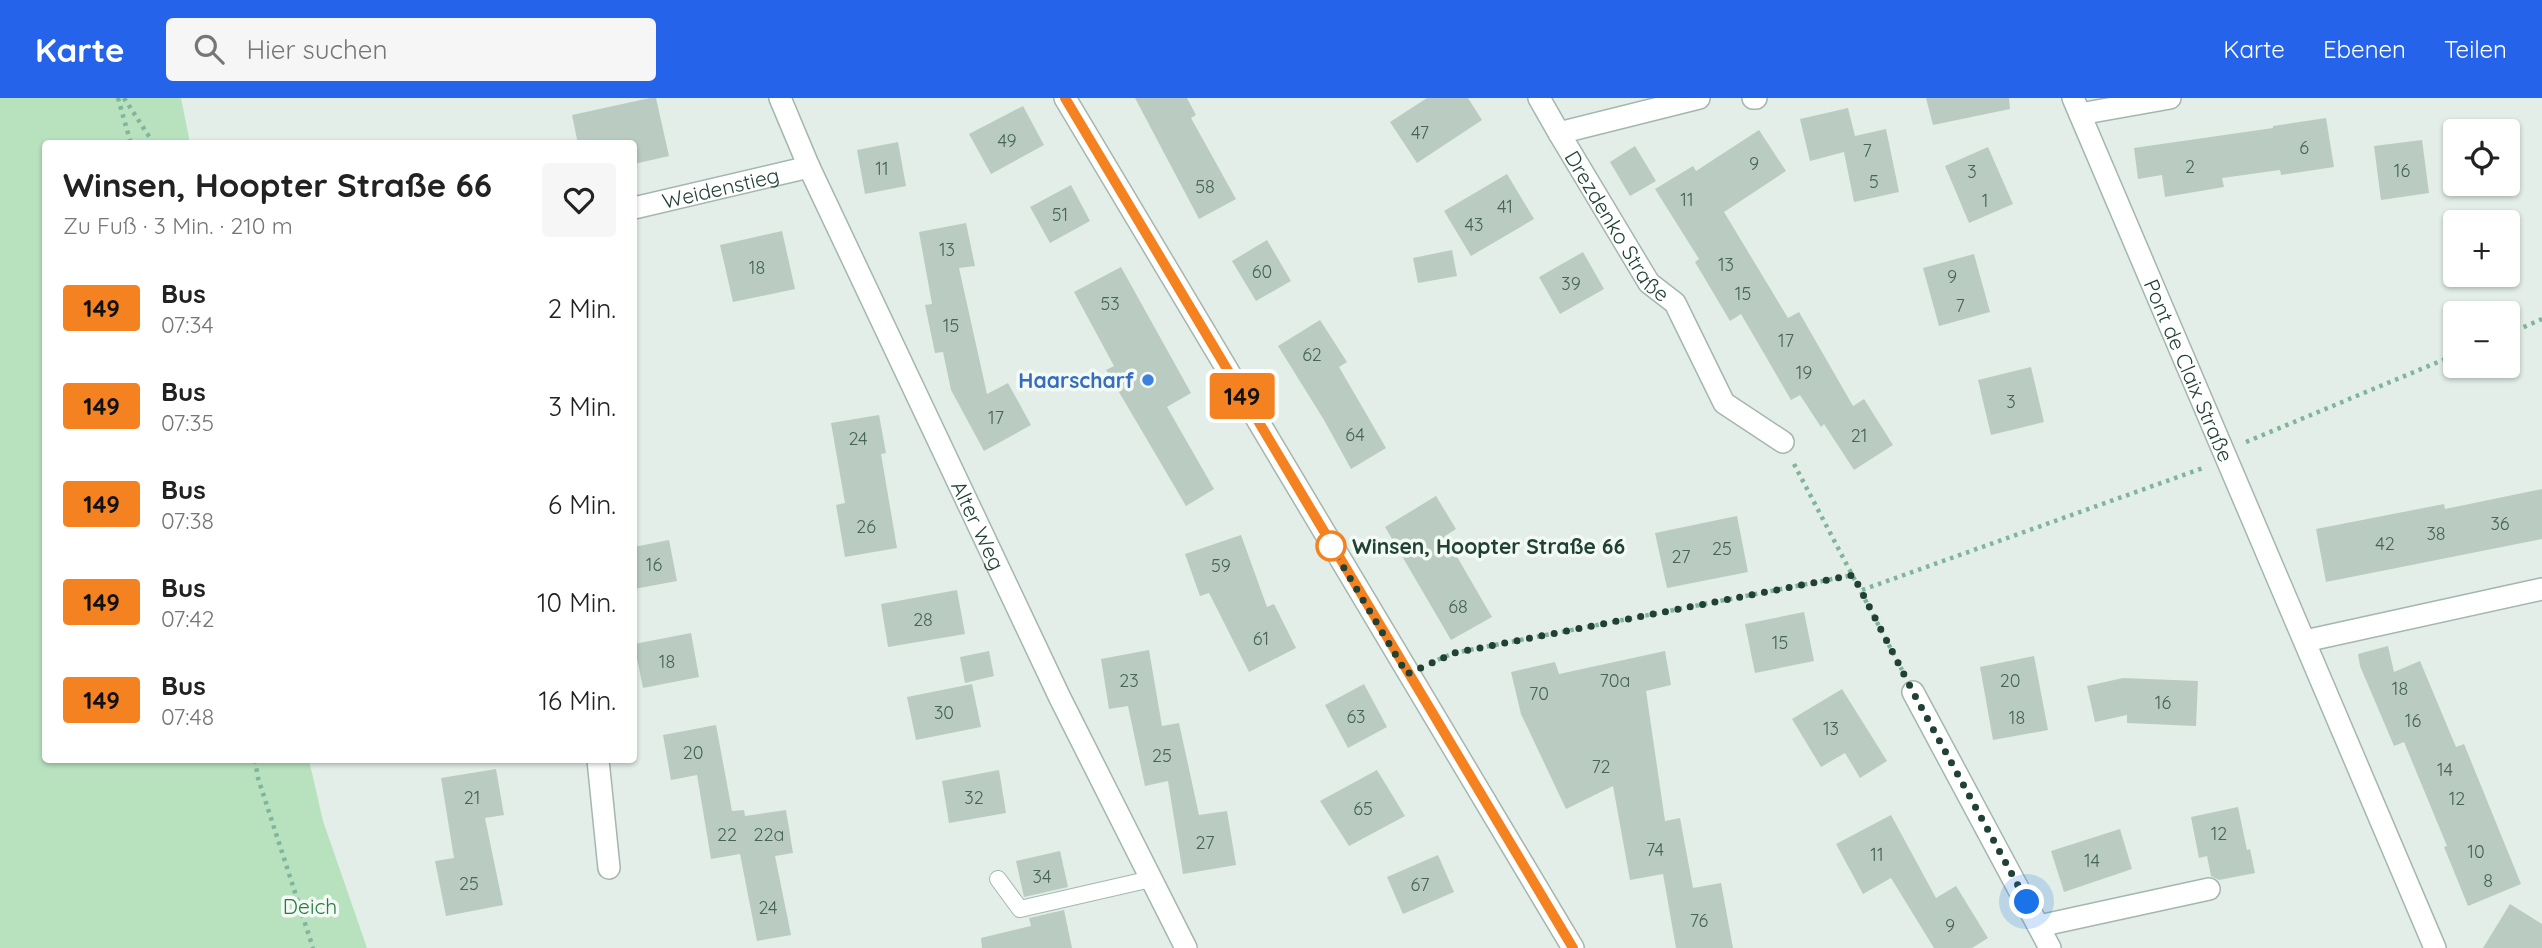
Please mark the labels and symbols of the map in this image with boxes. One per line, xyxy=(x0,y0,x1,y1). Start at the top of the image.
house number: 47 xyxy=(1411,121,1429,144)
house number: 49 xyxy=(997,129,1017,152)
house number: 6 xyxy=(2299,136,2309,159)
house number: 7 xyxy=(1862,139,1872,162)
street label: Drezdenko Straße xyxy=(1560,146,1675,307)
house number: 9 xyxy=(1749,152,1759,175)
house number: 2 xyxy=(2185,155,2195,178)
house number: 11 xyxy=(875,157,889,180)
house number: 16 xyxy=(2394,159,2410,182)
house number: 3 xyxy=(1967,160,1977,183)
street label: Weidenstieg xyxy=(660,161,782,214)
house number: 5 xyxy=(1869,170,1879,193)
house number: 58 xyxy=(1195,175,1215,198)
house number: 11 xyxy=(1680,188,1694,211)
house number: 1 xyxy=(1982,189,1988,212)
house number: 41 xyxy=(1497,195,1513,218)
house number: 51 xyxy=(1052,203,1068,226)
house number: 43 xyxy=(1465,213,1483,236)
house number: 13 xyxy=(939,238,955,261)
house number: 13 xyxy=(1718,253,1734,276)
house number: 18 xyxy=(749,256,765,279)
house number: 60 xyxy=(1252,260,1272,283)
house number: 9 xyxy=(1947,265,1957,288)
house number: 39 xyxy=(1561,272,1581,295)
street label: Pont de Claix Straße xyxy=(2139,275,2239,466)
house number: 15 xyxy=(1735,282,1751,305)
house number: 53 xyxy=(1100,292,1120,315)
house number: 7 xyxy=(1955,294,1965,317)
house number: 15 xyxy=(943,314,959,337)
house number: 17 xyxy=(1778,329,1794,352)
house number: 62 xyxy=(1302,343,1322,366)
house number: 19 xyxy=(1796,361,1812,384)
place label: Haarscharf xyxy=(1018,367,1135,393)
marker: Haarscharf xyxy=(1140,372,1156,388)
line badge: 149 xyxy=(1202,373,1282,419)
house number: 3 xyxy=(2006,390,2016,413)
house number: 17 xyxy=(988,406,1004,429)
house number: 64 xyxy=(1345,423,1365,446)
house number: 21 xyxy=(1851,424,1867,447)
house number: 24 xyxy=(848,427,868,450)
street label: Alter Weg xyxy=(946,476,1011,574)
house number: 36 xyxy=(2490,512,2510,535)
house number: 26 xyxy=(856,515,876,538)
house number: 38 xyxy=(2426,522,2446,545)
marker: Winsen, Hoopter Straße 66 xyxy=(1316,531,1346,561)
house number: 42 xyxy=(2375,532,2395,555)
place label: Winsen, Hoopter Straße 66 xyxy=(1352,533,1625,559)
house number: 25 xyxy=(1712,537,1732,560)
house number: 27 xyxy=(1672,545,1690,568)
house number: 16 xyxy=(646,553,662,576)
house number: 59 xyxy=(1211,554,1231,577)
house number: 68 xyxy=(1448,595,1468,618)
house number: 28 xyxy=(913,608,933,631)
house number: 61 xyxy=(1253,627,1269,650)
house number: 15 xyxy=(1772,631,1788,654)
house number: 18 xyxy=(659,650,675,673)
house number: 23 xyxy=(1119,669,1139,692)
house number: 70a xyxy=(1600,669,1630,692)
house number: 20 xyxy=(2000,669,2020,692)
house number: 18 xyxy=(2392,677,2408,700)
house number: 70 xyxy=(1529,682,1549,705)
house number: 16 xyxy=(2155,691,2171,714)
house number: 30 xyxy=(934,701,954,724)
house number: 63 xyxy=(1346,705,1366,728)
house number: 18 xyxy=(2009,706,2025,729)
house number: 16 xyxy=(2405,709,2421,732)
house number: 13 xyxy=(1823,717,1839,740)
house number: 20 xyxy=(683,741,703,764)
house number: 25 xyxy=(1152,744,1172,767)
house number: 72 xyxy=(1591,755,1611,778)
house number: 14 xyxy=(2437,758,2453,781)
house number: 21 xyxy=(464,786,480,809)
house number: 32 xyxy=(964,786,984,809)
house number: 12 xyxy=(2449,787,2465,810)
house number: 65 xyxy=(1353,797,1373,820)
house number: 12 xyxy=(2211,822,2227,845)
house number: 22 xyxy=(717,823,737,846)
house number: 22a xyxy=(754,823,784,846)
house number: 27 xyxy=(1196,831,1214,854)
house number: 74 xyxy=(1646,838,1664,861)
house number: 10 xyxy=(2467,840,2485,863)
house number: 11 xyxy=(1870,843,1884,866)
house number: 14 xyxy=(2084,849,2100,872)
house number: 34 xyxy=(1033,865,1051,888)
house number: 8 xyxy=(2483,869,2493,892)
house number: 25 xyxy=(459,872,479,895)
house number: 67 xyxy=(1411,873,1429,896)
your location xyxy=(2009,884,2044,919)
park label: Deich xyxy=(283,893,337,919)
house number: 24 xyxy=(758,896,778,919)
house number: 76 xyxy=(1690,909,1708,932)
house number: 9 xyxy=(1945,914,1955,937)

